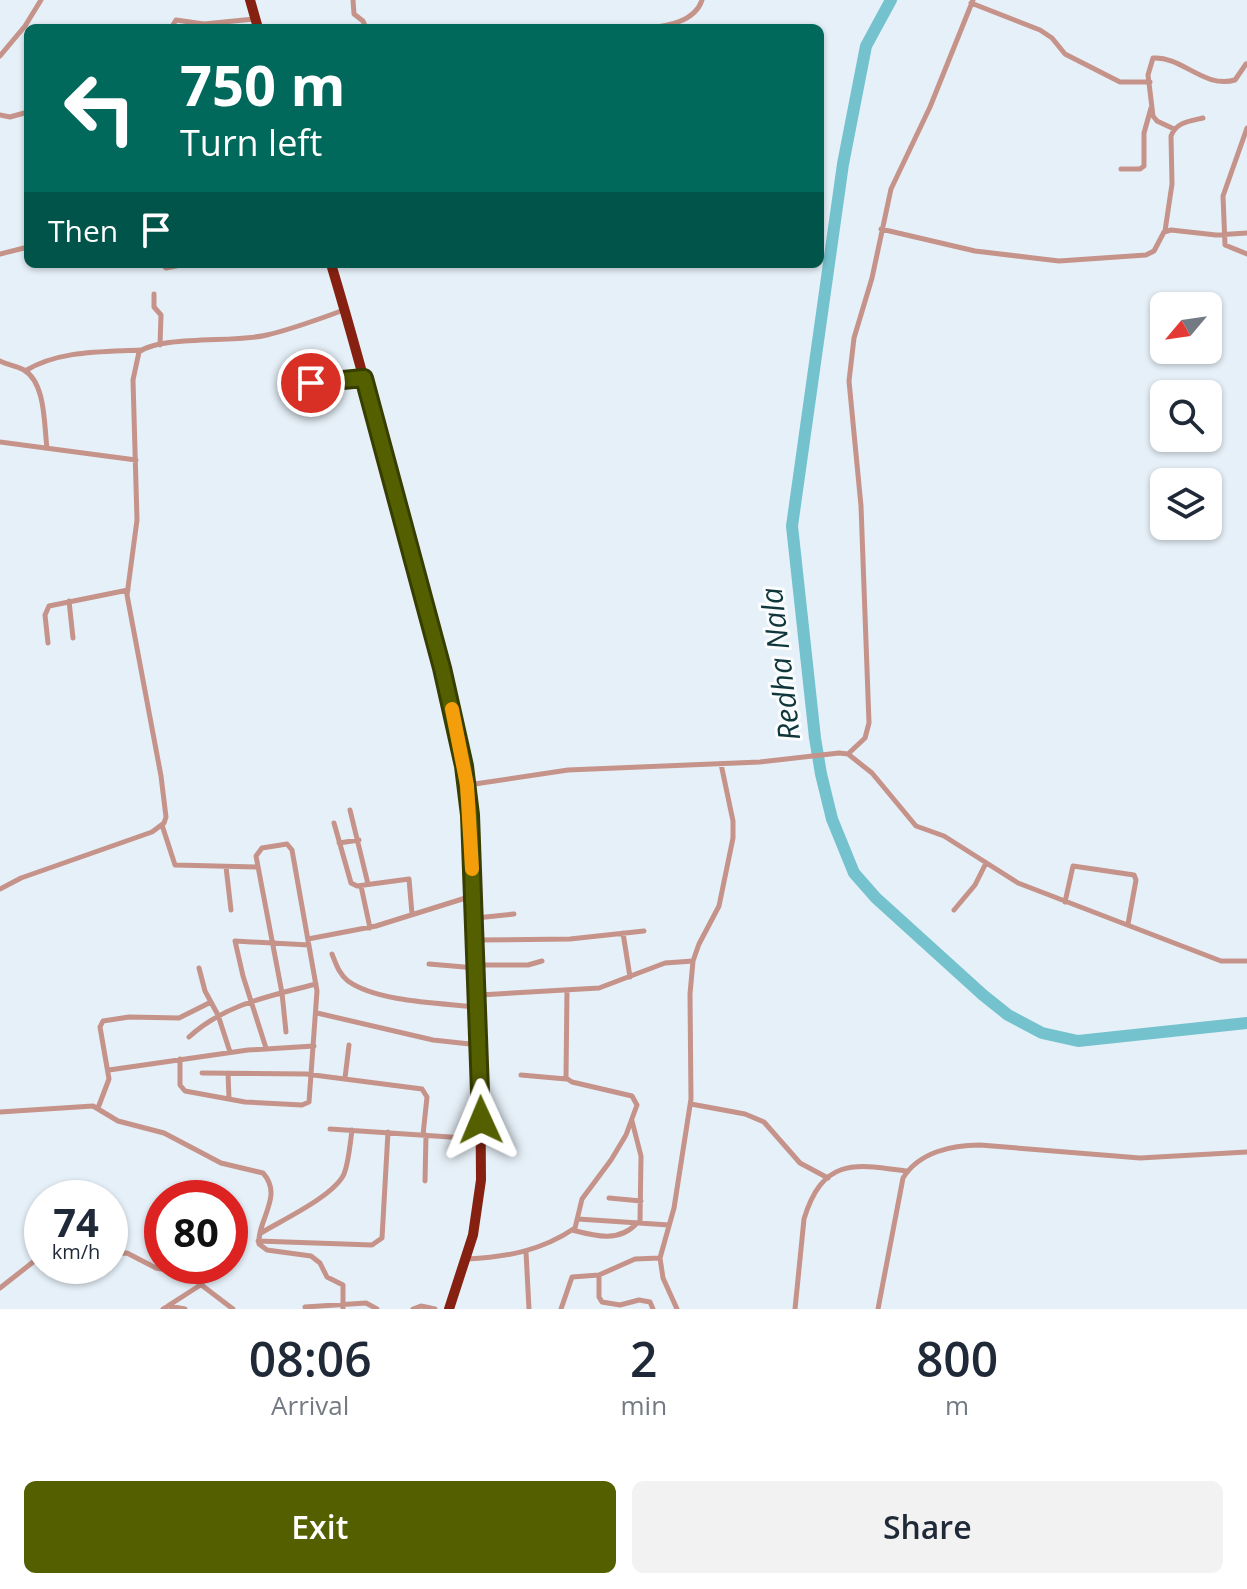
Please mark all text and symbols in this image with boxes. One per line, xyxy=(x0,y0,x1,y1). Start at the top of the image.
text: 750 m xyxy=(180,46,346,122)
icon: left xyxy=(48,56,152,160)
text: Turn left xyxy=(180,118,322,167)
icon: arrive xyxy=(134,208,178,252)
text: Then xyxy=(48,210,118,251)
north arrow xyxy=(1150,292,1222,364)
map controls xyxy=(1150,292,1222,540)
pin xyxy=(277,349,345,417)
icon: arrive xyxy=(289,361,333,405)
button: search xyxy=(1150,380,1222,452)
button: layers xyxy=(1150,468,1222,540)
water label: Redha Nala xyxy=(750,585,809,743)
position arrow xyxy=(439,1078,523,1162)
speed limit sign: 80 xyxy=(144,1180,248,1284)
text: 74 xyxy=(53,1194,99,1249)
text: km/h xyxy=(52,1238,100,1265)
text: 08:06 xyxy=(249,1326,372,1391)
text: 2 xyxy=(630,1326,658,1391)
text: 800 xyxy=(916,1326,998,1391)
text: Arrival xyxy=(271,1387,349,1423)
text: min xyxy=(621,1387,667,1423)
text: m xyxy=(945,1387,969,1423)
button: Exit xyxy=(24,1481,616,1573)
button: Share xyxy=(632,1481,1223,1573)

